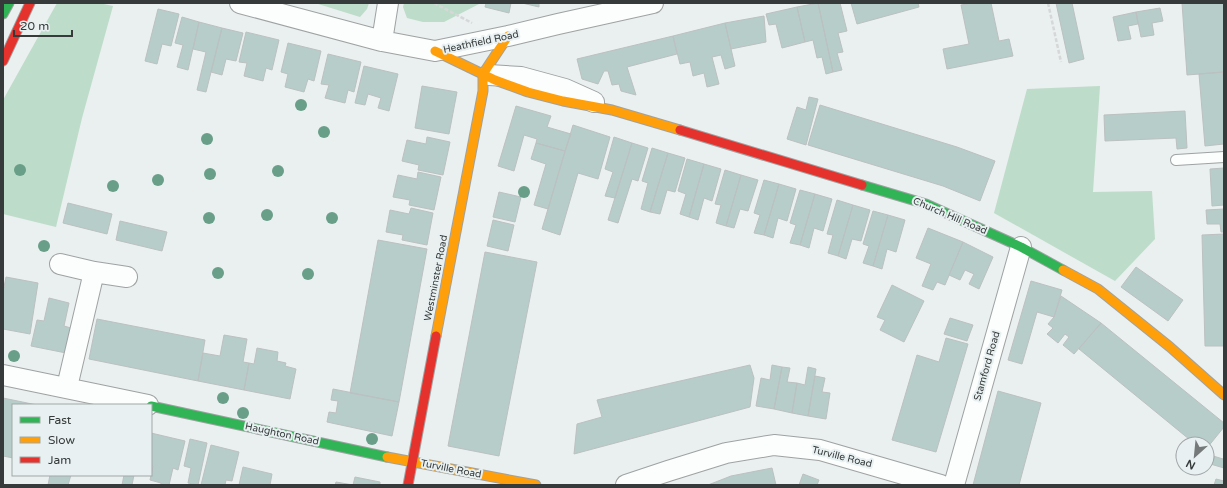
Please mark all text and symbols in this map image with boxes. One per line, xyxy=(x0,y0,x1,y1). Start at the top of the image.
scale bar xyxy=(14,12,72,38)
text: 20 m xyxy=(20,19,49,33)
street label: Heathfield Road xyxy=(442,28,520,56)
street label: Church Hill Road xyxy=(911,195,989,237)
street label: Westminster Road xyxy=(422,234,450,322)
street label: Stamford Road xyxy=(971,330,1003,402)
legend xyxy=(12,404,152,476)
text: Fast xyxy=(48,413,72,427)
street label: Haughton Road xyxy=(244,420,320,448)
text: Slow xyxy=(48,433,75,447)
north arrow xyxy=(1175,436,1215,476)
street label: Turville Road xyxy=(811,444,873,470)
text: Jam xyxy=(48,453,71,467)
street label: Turville Road xyxy=(420,457,482,481)
text: N xyxy=(1184,457,1198,472)

